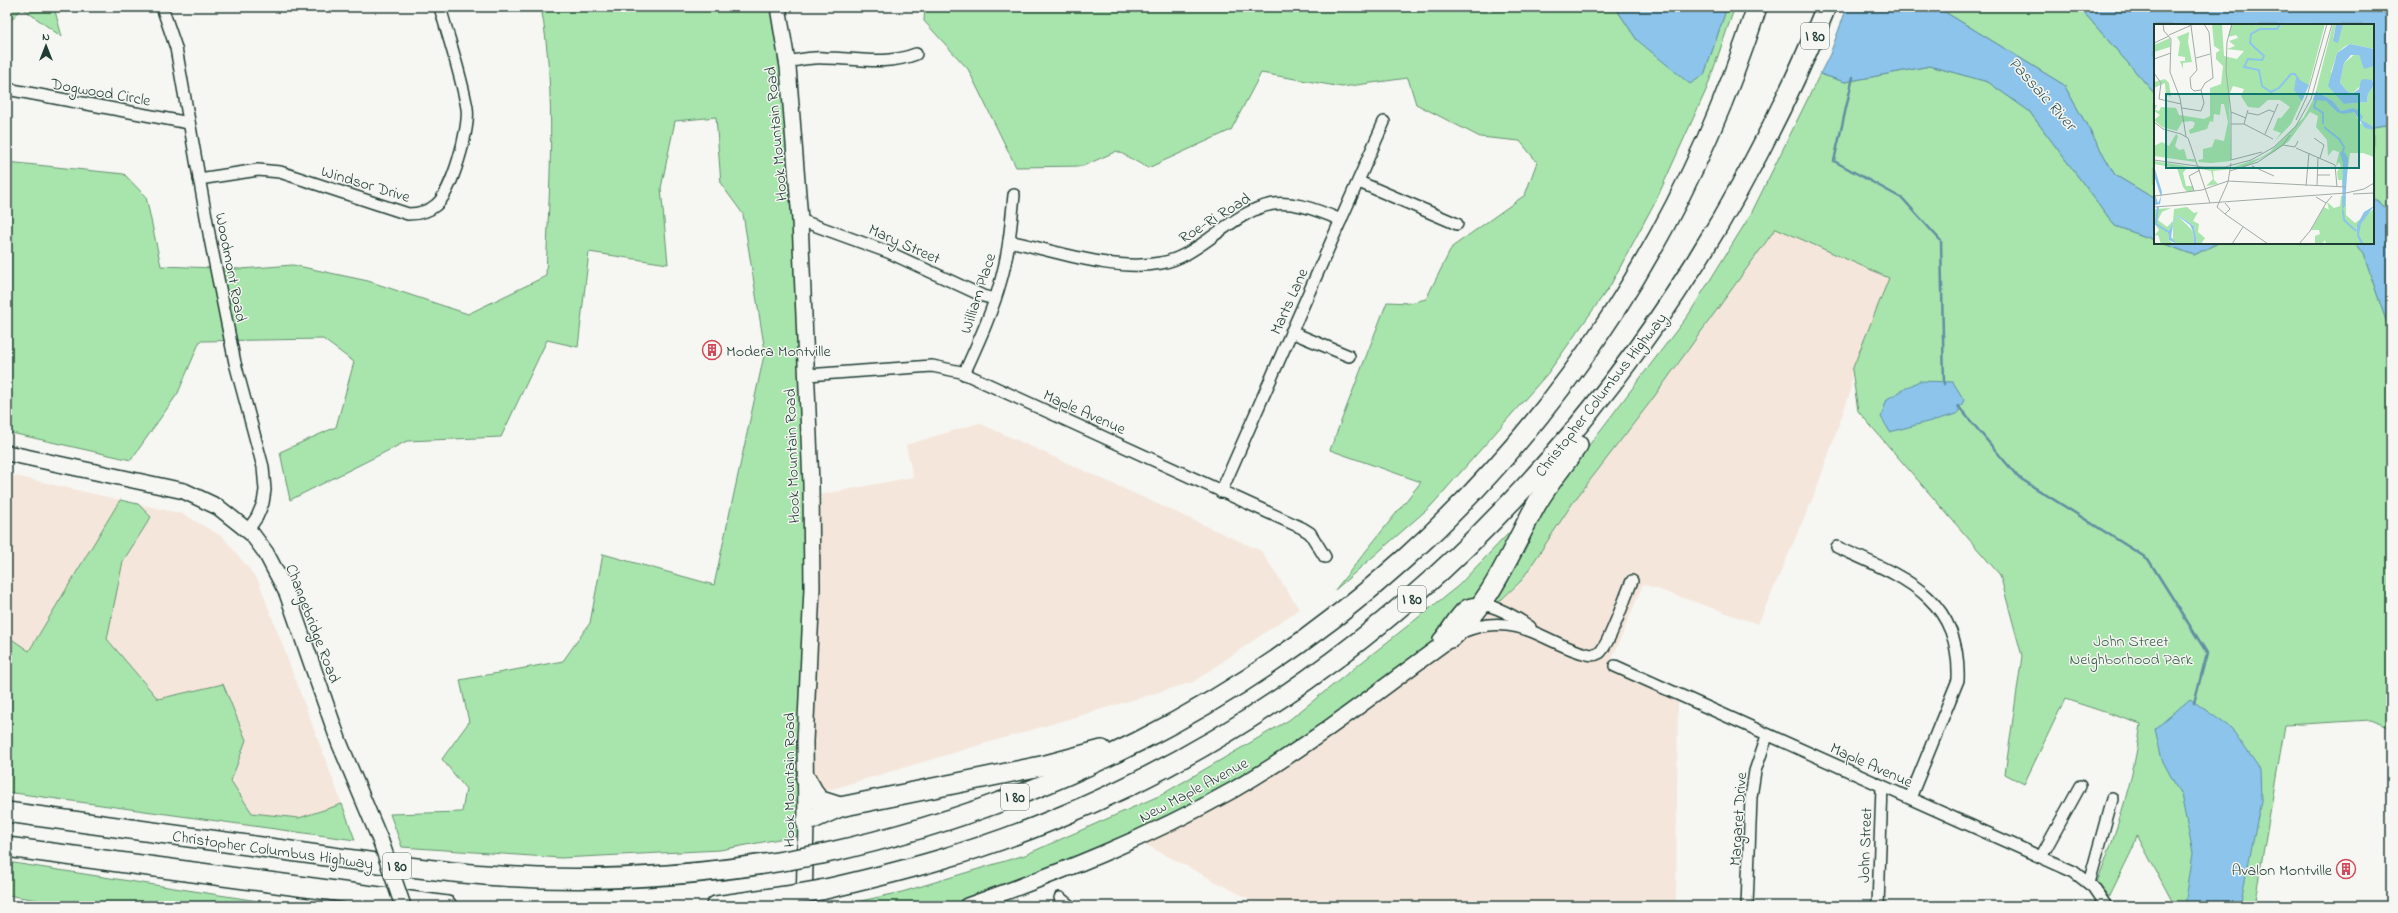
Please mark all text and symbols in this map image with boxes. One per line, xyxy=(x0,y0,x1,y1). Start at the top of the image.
road number: I 80 xyxy=(1801,23,1829,49)
inset map xyxy=(2154,24,2374,244)
north arrow xyxy=(26,26,66,66)
text: N xyxy=(42,29,50,45)
water label: Passaic River xyxy=(2002,52,2084,138)
street label: Hook Mountain Road xyxy=(759,65,795,202)
street label: Dogwood Circle xyxy=(48,72,153,114)
street label: Windsor Drive xyxy=(318,160,414,210)
street label: Roe-Ri Road xyxy=(1174,187,1256,250)
street label: Woodmont Road xyxy=(208,211,252,324)
street label: Mary Street xyxy=(864,218,945,272)
street label: William Place xyxy=(955,250,1003,337)
street label: Marts Lane xyxy=(1265,264,1315,339)
street label: Christopher Columbus Highway xyxy=(1530,308,1674,483)
building icon: Modera Montville xyxy=(701,339,723,361)
place label: Modera Montville xyxy=(726,340,832,364)
street label: Maple Avenue xyxy=(1039,384,1130,442)
street label: Hook Mountain Road xyxy=(779,388,807,524)
street label: Changebridge Road xyxy=(278,561,346,687)
road number: I 80 xyxy=(1398,586,1426,612)
park label: John Street Neighborhood Park xyxy=(2070,630,2193,672)
street label: Hook Mountain Road xyxy=(778,712,802,848)
street label: Maple Avenue xyxy=(1826,737,1917,795)
street label: New Maple Avenue xyxy=(1135,751,1254,830)
street label: Margaret Drive xyxy=(1724,771,1754,867)
road number: I 80 xyxy=(1001,784,1029,810)
street label: John Street xyxy=(1853,806,1879,883)
street label: Christopher Columbus Highway xyxy=(171,825,375,877)
road number: I 80 xyxy=(383,853,411,879)
building icon: Avalon Montville xyxy=(2335,858,2357,880)
place label: Avalon Montville xyxy=(2232,859,2333,883)

